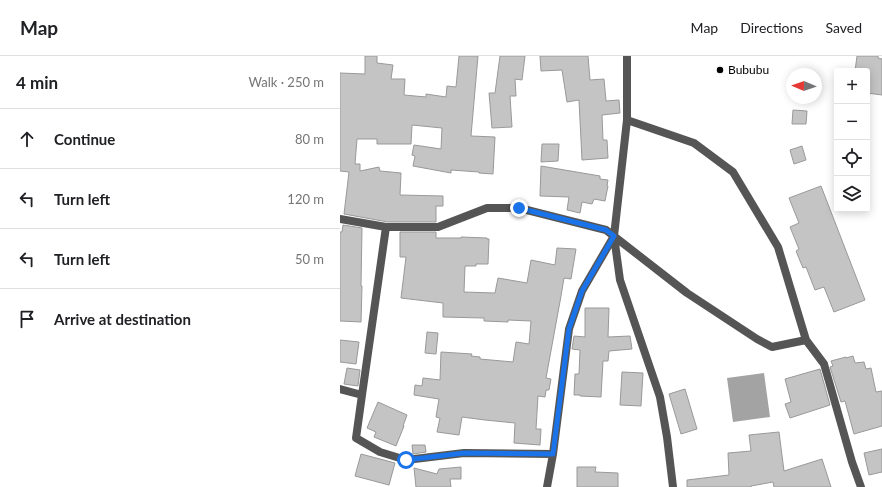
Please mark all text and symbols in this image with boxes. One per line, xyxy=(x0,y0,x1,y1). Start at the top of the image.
text: Map xyxy=(20,16,58,39)
text: Map xyxy=(691,19,718,36)
text: Directions xyxy=(740,19,803,36)
text: Saved xyxy=(825,19,862,36)
place label: Bububu xyxy=(728,62,769,77)
marker: Bububu xyxy=(715,65,725,75)
north arrow xyxy=(786,68,822,104)
map controls xyxy=(834,68,870,212)
button: + xyxy=(834,68,870,104)
text: 4 min xyxy=(16,72,58,93)
text: Walk · 250 m xyxy=(248,74,324,90)
button: − xyxy=(834,104,870,140)
icon: ahead xyxy=(16,128,38,150)
text: Continue xyxy=(54,130,115,148)
text: 80 m xyxy=(295,131,324,147)
button: locate xyxy=(834,140,870,176)
button: layers xyxy=(834,176,870,212)
icon: left xyxy=(16,188,38,210)
text: Turn left xyxy=(54,190,110,208)
text: 120 m xyxy=(287,191,324,207)
route end xyxy=(510,199,528,217)
icon: left xyxy=(16,248,38,270)
text: Turn left xyxy=(54,250,110,268)
text: 50 m xyxy=(295,251,324,267)
icon: arrive xyxy=(16,308,38,330)
text: Arrive at destination xyxy=(54,310,191,328)
route start xyxy=(397,451,415,469)

